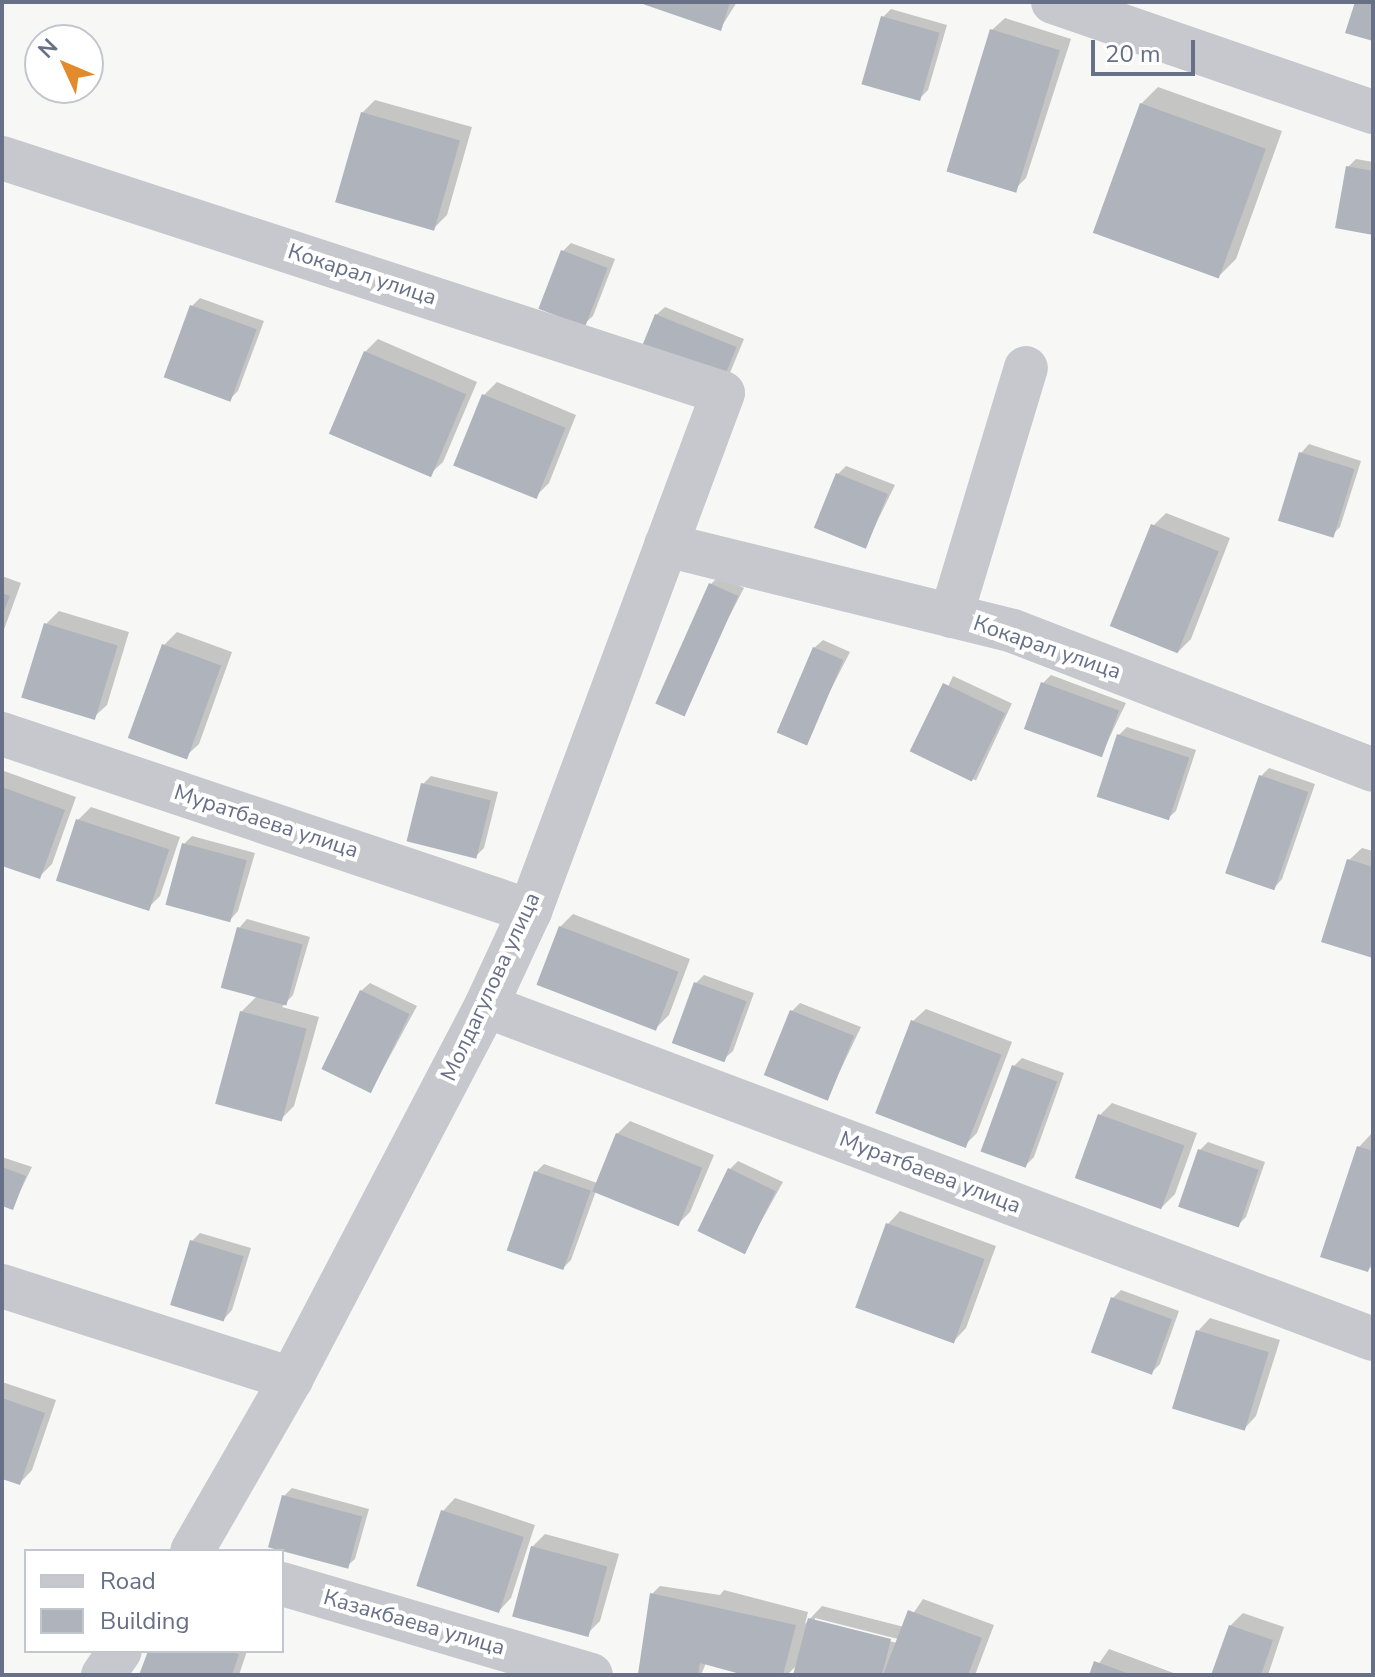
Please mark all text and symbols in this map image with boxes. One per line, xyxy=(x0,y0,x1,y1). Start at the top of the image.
north arrow xyxy=(24,24,104,104)
scale bar xyxy=(1095,24,1199,74)
text: N xyxy=(32,32,65,65)
text: 20 m xyxy=(1105,38,1161,70)
street label: Кокарал улица xyxy=(285,239,439,311)
street label: Кокарал улица xyxy=(970,610,1124,686)
street label: Муратбаева улица xyxy=(171,780,361,864)
street label: Молдагулова улица xyxy=(436,889,546,1085)
street label: Муратбаева улица xyxy=(836,1126,1024,1220)
legend xyxy=(24,1549,284,1653)
text: Road xyxy=(100,1565,156,1597)
street label: Казакбаева улица xyxy=(320,1584,508,1662)
text: Building xyxy=(100,1605,190,1637)

